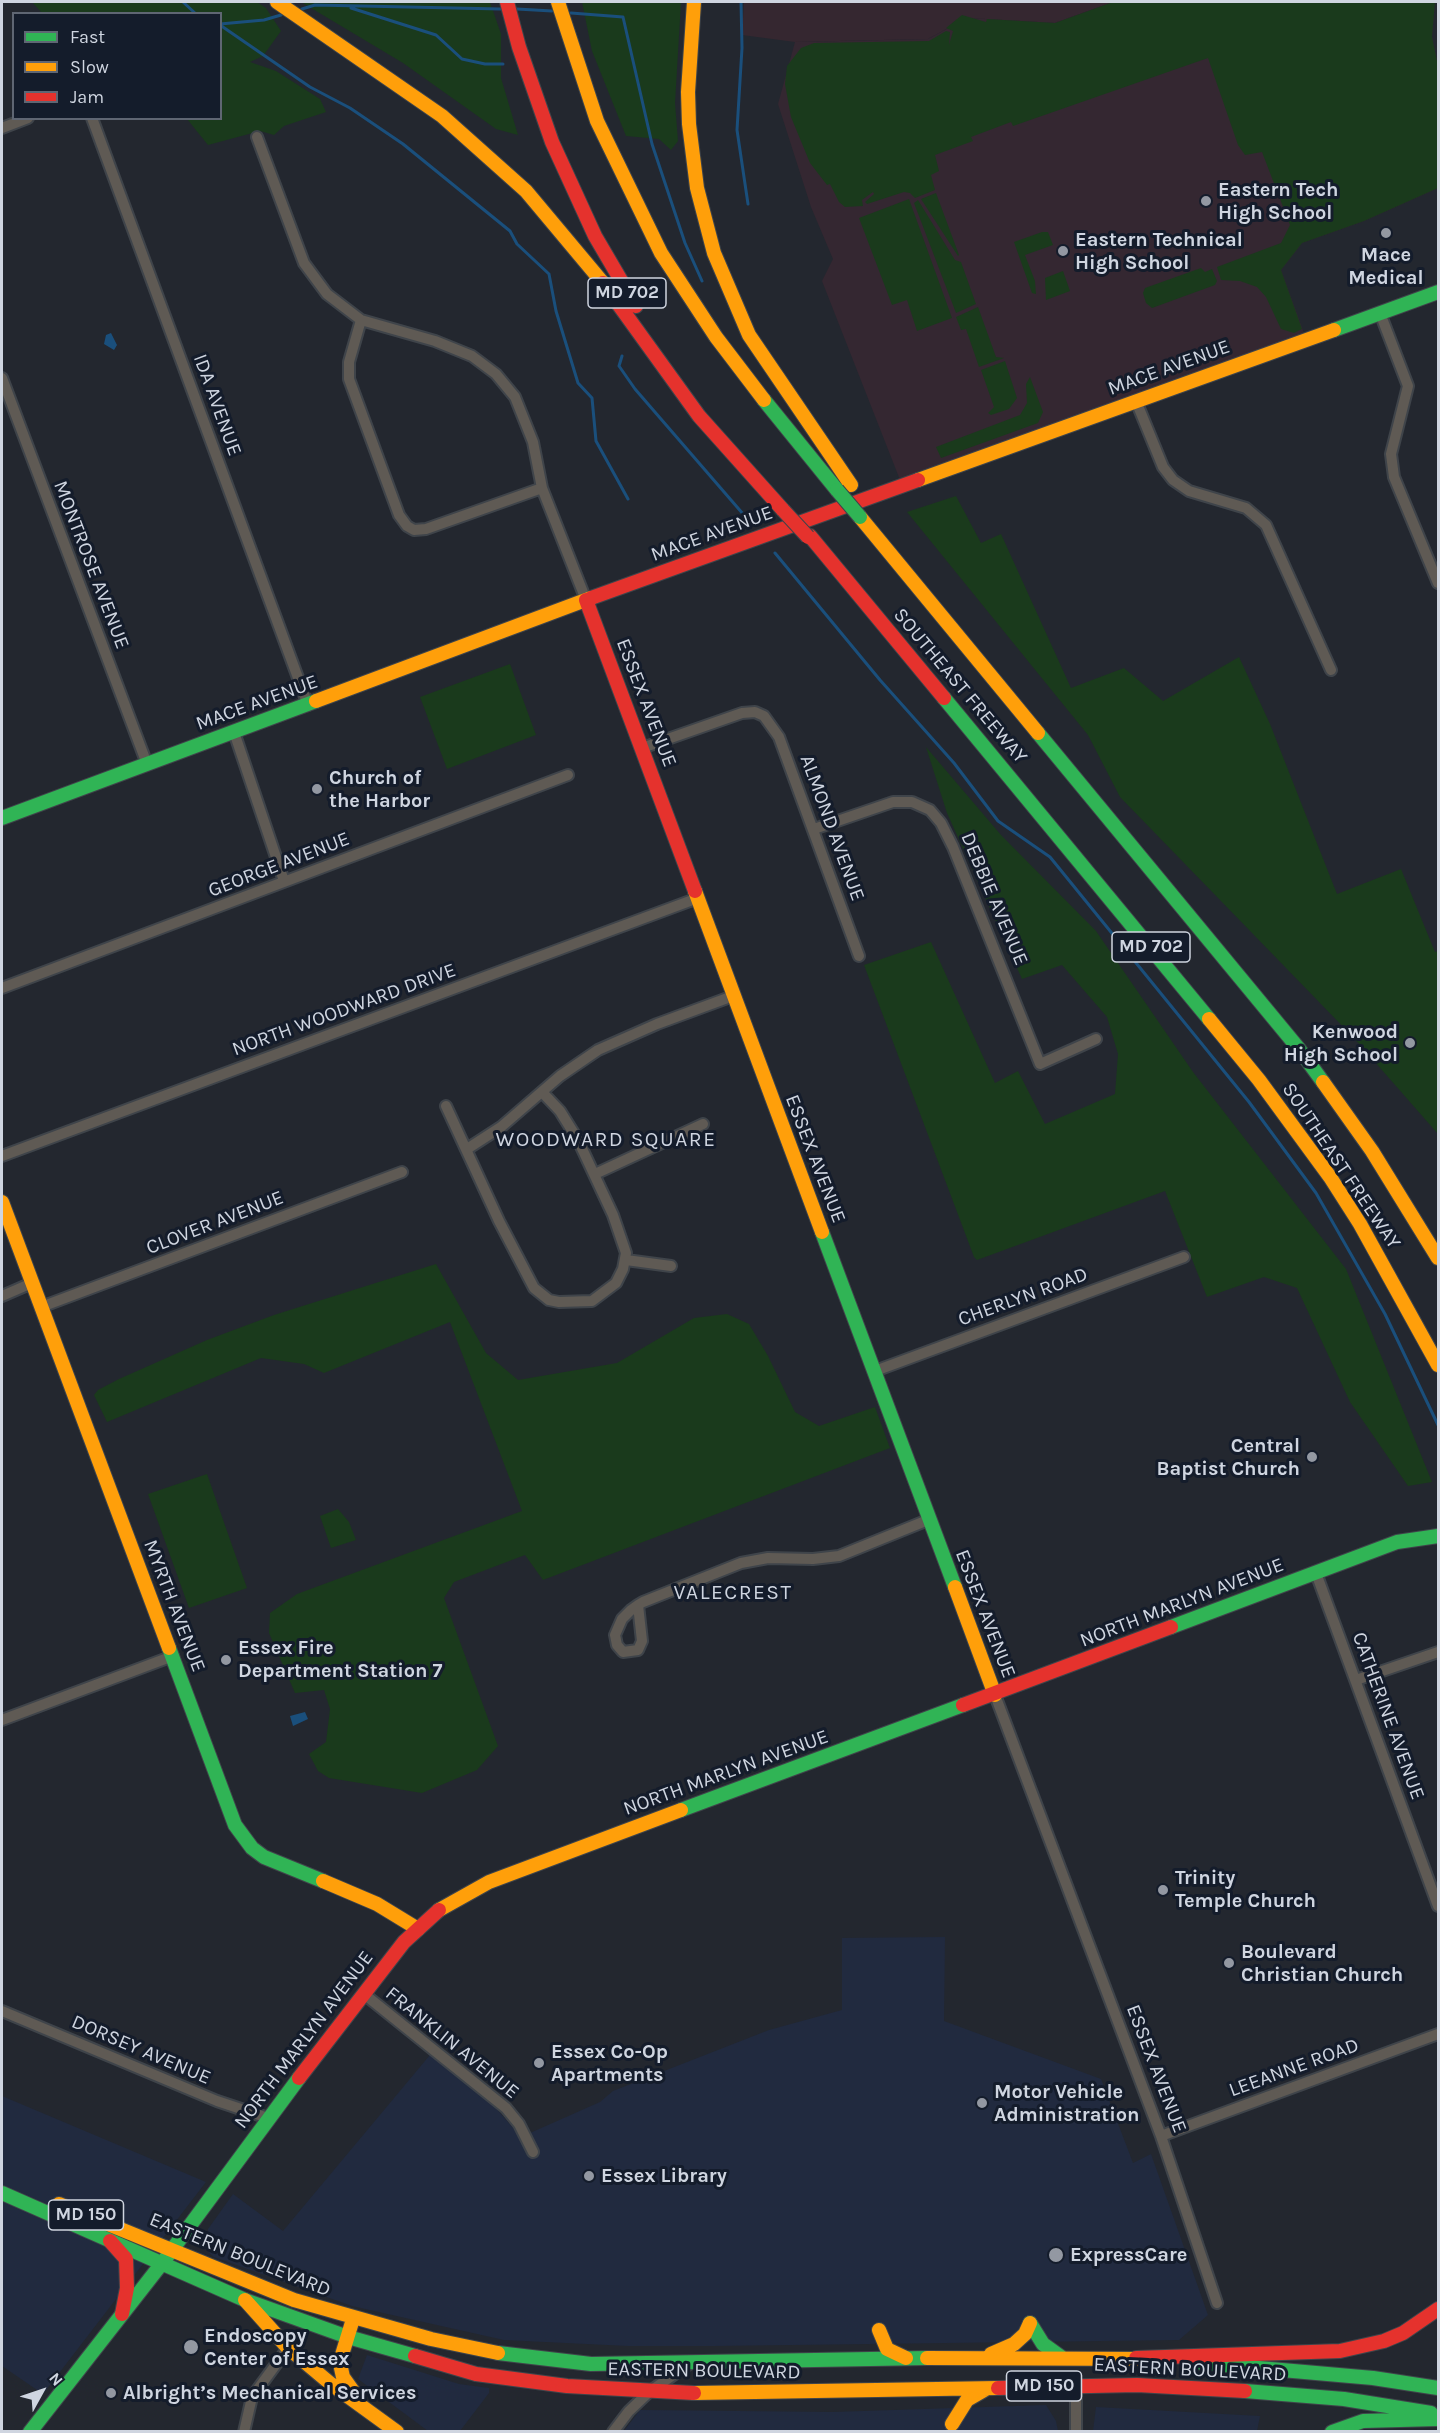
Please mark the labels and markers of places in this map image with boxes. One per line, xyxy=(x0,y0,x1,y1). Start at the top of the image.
place label: Eastern Tech High School xyxy=(1218,178,1338,225)
marker: Eastern Tech High School xyxy=(1199,194,1213,208)
marker: Mace Medical xyxy=(1379,226,1393,240)
place label: Eastern Technical High School xyxy=(1075,228,1243,275)
place label: Mace Medical xyxy=(1348,243,1424,290)
marker: Eastern Technical High School xyxy=(1056,244,1070,258)
place label: Church of the Harbor xyxy=(329,766,430,813)
marker: Church of the Harbor xyxy=(310,782,324,796)
place label: Kenwood High School xyxy=(1284,1020,1398,1067)
marker: Kenwood High School xyxy=(1403,1036,1417,1050)
place label: Central Baptist Church xyxy=(1157,1434,1300,1481)
marker: Central Baptist Church xyxy=(1305,1450,1319,1464)
place label: Essex Fire Department Station 7 xyxy=(238,1636,443,1683)
marker: Essex Fire Department Station 7 xyxy=(219,1653,233,1667)
place label: Trinity Temple Church xyxy=(1175,1866,1316,1913)
marker: Trinity Temple Church xyxy=(1156,1883,1170,1897)
place label: Boulevard Christian Church xyxy=(1241,1940,1403,1987)
marker: Boulevard Christian Church xyxy=(1222,1956,1236,1970)
place label: Essex Co-Op Apartments xyxy=(551,2040,668,2087)
marker: Essex Co-Op Apartments xyxy=(532,2056,546,2070)
place label: Motor Vehicle Administration xyxy=(994,2080,1140,2127)
marker: Motor Vehicle Administration xyxy=(975,2096,989,2110)
place label: Essex Library xyxy=(601,2164,727,2188)
marker: Essex Library xyxy=(582,2169,596,2183)
place label: ExpressCare xyxy=(1070,2243,1187,2267)
marker: ExpressCare xyxy=(1047,2246,1065,2264)
place label: Endoscopy Center of Essex xyxy=(204,2324,349,2371)
marker: Endoscopy Center of Essex xyxy=(182,2338,200,2356)
place label: Albright’s Mechanical Services xyxy=(123,2381,416,2405)
marker: Albright’s Mechanical Services xyxy=(104,2386,118,2400)

